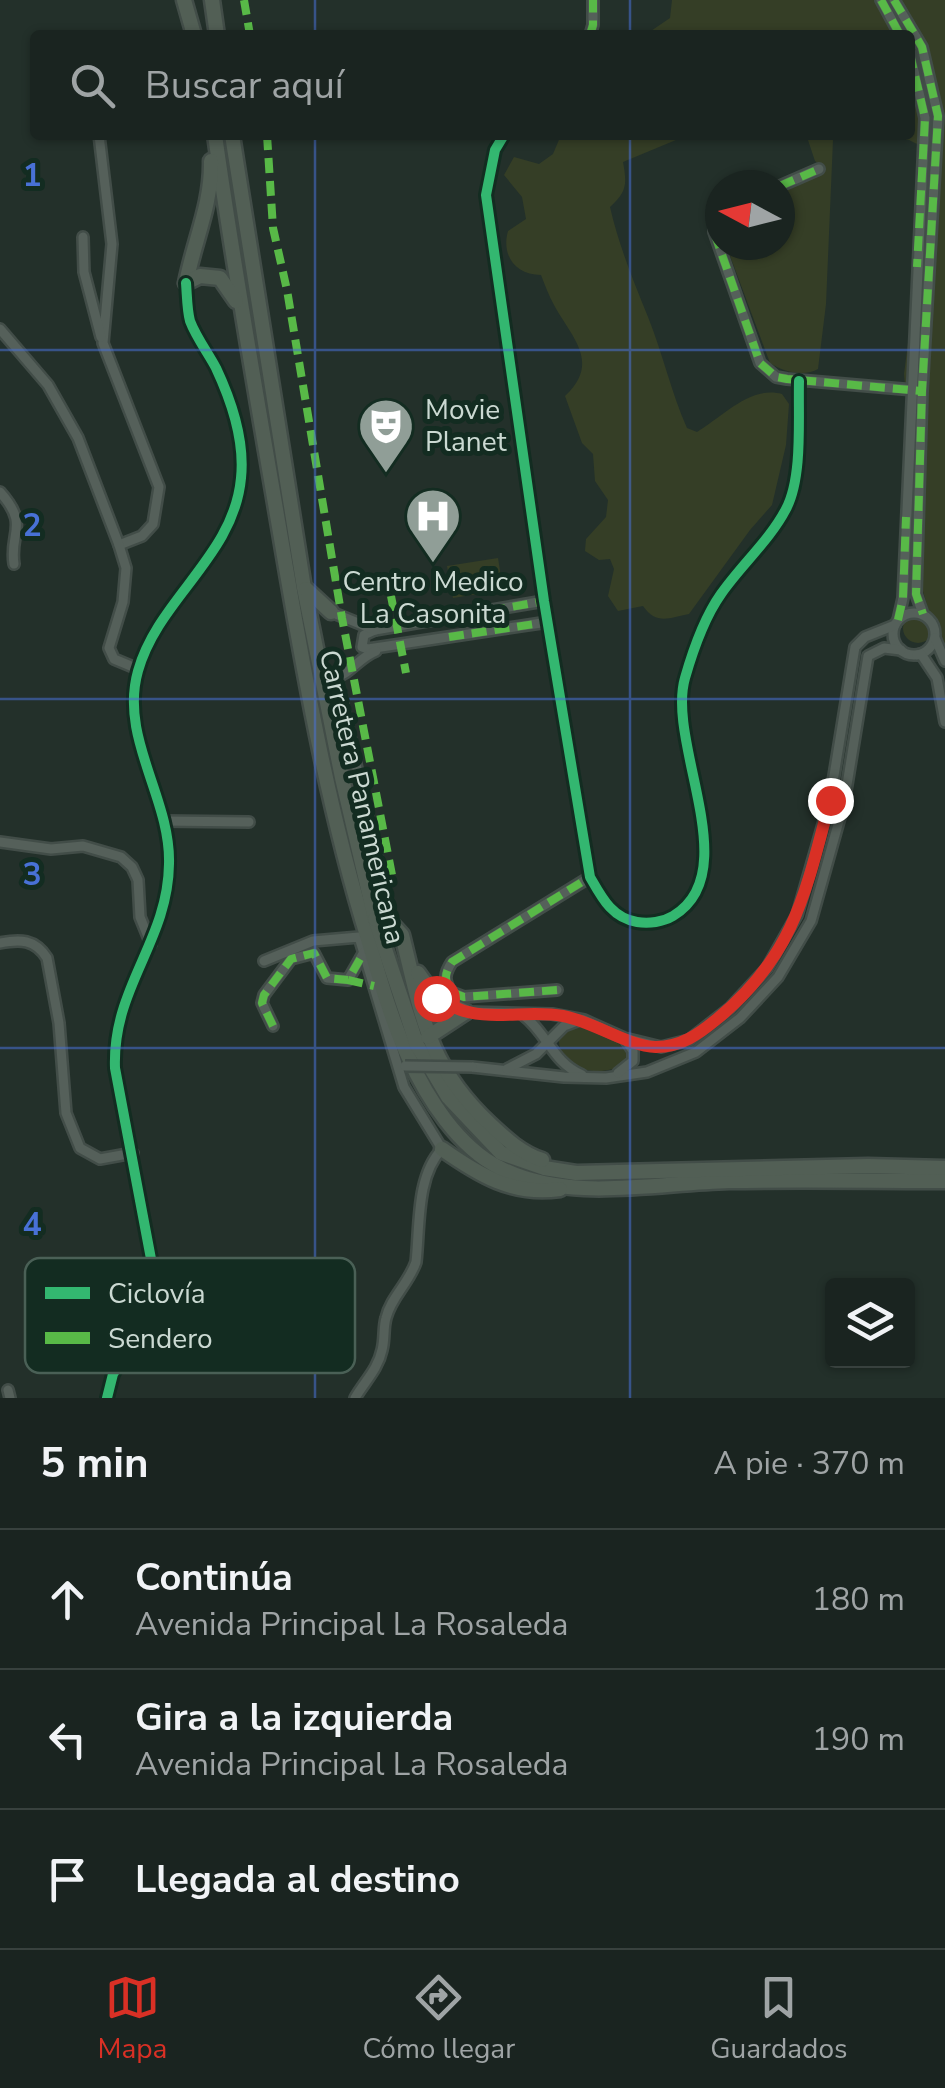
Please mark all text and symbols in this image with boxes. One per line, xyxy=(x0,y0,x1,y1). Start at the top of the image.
search box xyxy=(30,30,915,140)
icon: search xyxy=(65,58,120,113)
text: Buscar aquí xyxy=(145,60,344,111)
text: 1 xyxy=(22,154,42,197)
north arrow xyxy=(705,170,795,260)
place label: Movie Planet xyxy=(425,391,507,461)
theatre icon: Movie Planet xyxy=(356,396,416,475)
hospital icon: Centro Medico La Casonita xyxy=(403,486,463,565)
text: 2 xyxy=(22,504,42,547)
place label: Centro Medico La Casonita xyxy=(343,563,523,633)
street label: Carretera Panamericana xyxy=(310,646,414,948)
route end xyxy=(808,778,854,824)
text: 3 xyxy=(22,853,42,896)
route start xyxy=(414,976,460,1022)
text: 4 xyxy=(22,1203,42,1246)
legend xyxy=(25,1258,355,1373)
text: Ciclovía xyxy=(108,1275,206,1313)
map controls xyxy=(825,1278,915,1368)
button: layers xyxy=(825,1278,915,1368)
text: Sendero xyxy=(108,1320,213,1358)
text: 5 min xyxy=(40,1435,149,1492)
text: A pie · 370 m xyxy=(713,1442,905,1485)
text: Continúa xyxy=(135,1552,293,1603)
icon: ahead xyxy=(40,1572,95,1627)
text: 180 m xyxy=(812,1578,905,1621)
text: Avenida Principal La Rosaleda xyxy=(135,1603,568,1646)
text: Gira a la izquierda xyxy=(135,1692,453,1743)
icon: left xyxy=(40,1712,95,1767)
text: 190 m xyxy=(812,1718,905,1761)
text: Avenida Principal La Rosaleda xyxy=(135,1743,568,1786)
icon: arrive xyxy=(40,1852,95,1907)
text: Llegada al destino xyxy=(135,1854,460,1905)
tab: Mapa xyxy=(98,1970,167,2068)
tab: Cómo llegar xyxy=(362,1970,515,2068)
tab: Guardados xyxy=(710,1970,847,2068)

